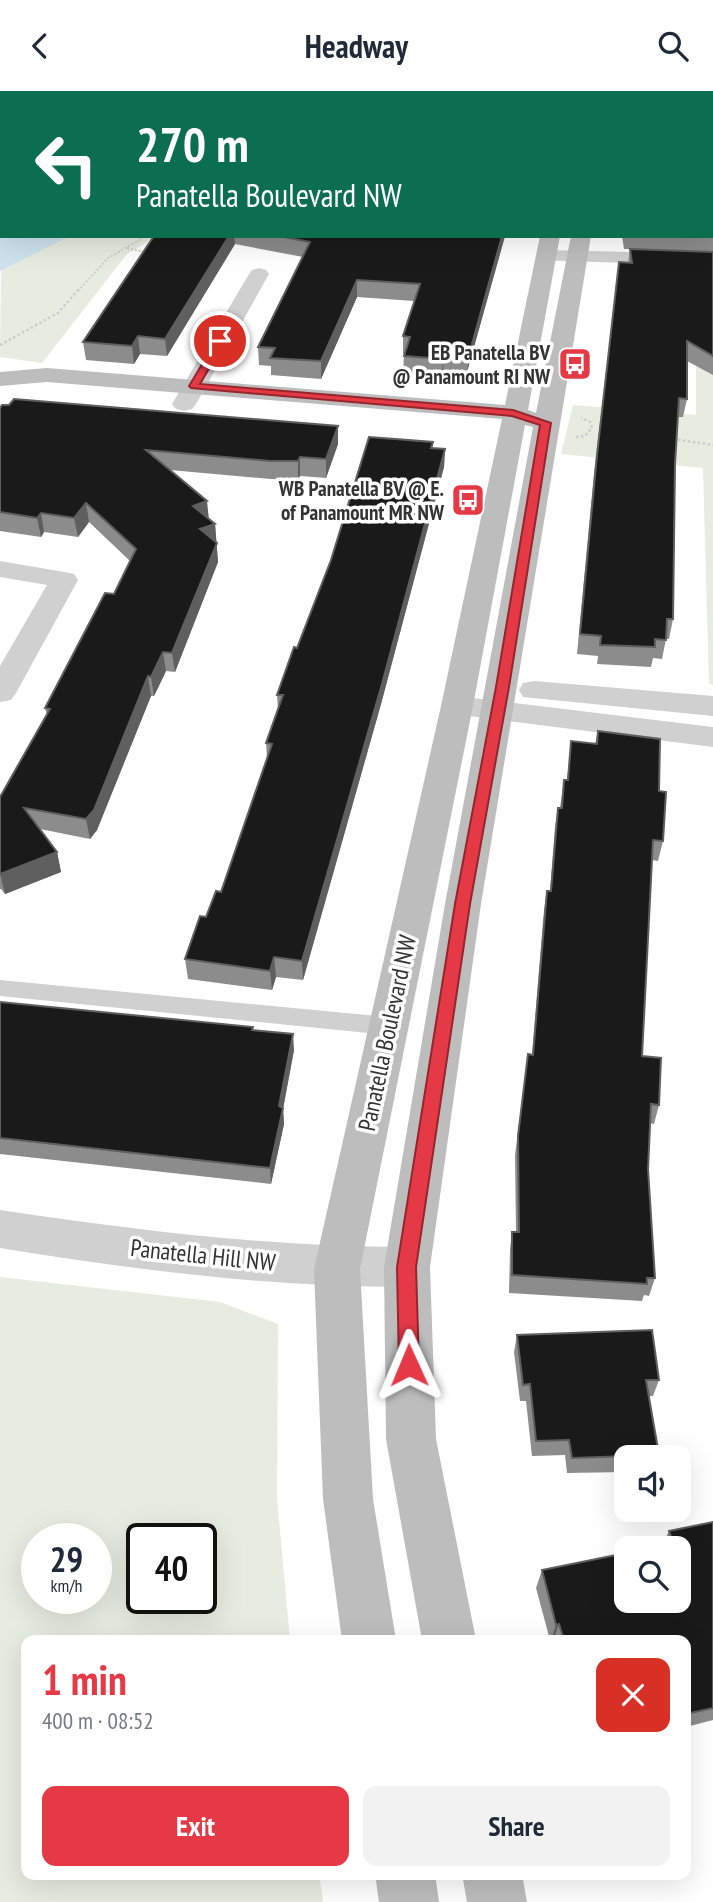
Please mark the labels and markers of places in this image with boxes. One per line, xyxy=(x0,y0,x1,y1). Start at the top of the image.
pin xyxy=(190,311,250,371)
place label: EB Panatella BV @ Panamount RI NW xyxy=(392,339,551,390)
bus stop icon: EB Panatella BV @ Panamount RI NW xyxy=(556,345,594,383)
place label: WB Panatella BV @ E. of Panamount MR NW xyxy=(278,475,445,526)
bus stop icon: WB Panatella BV @ E. of Panamount MR NW xyxy=(449,481,487,519)

